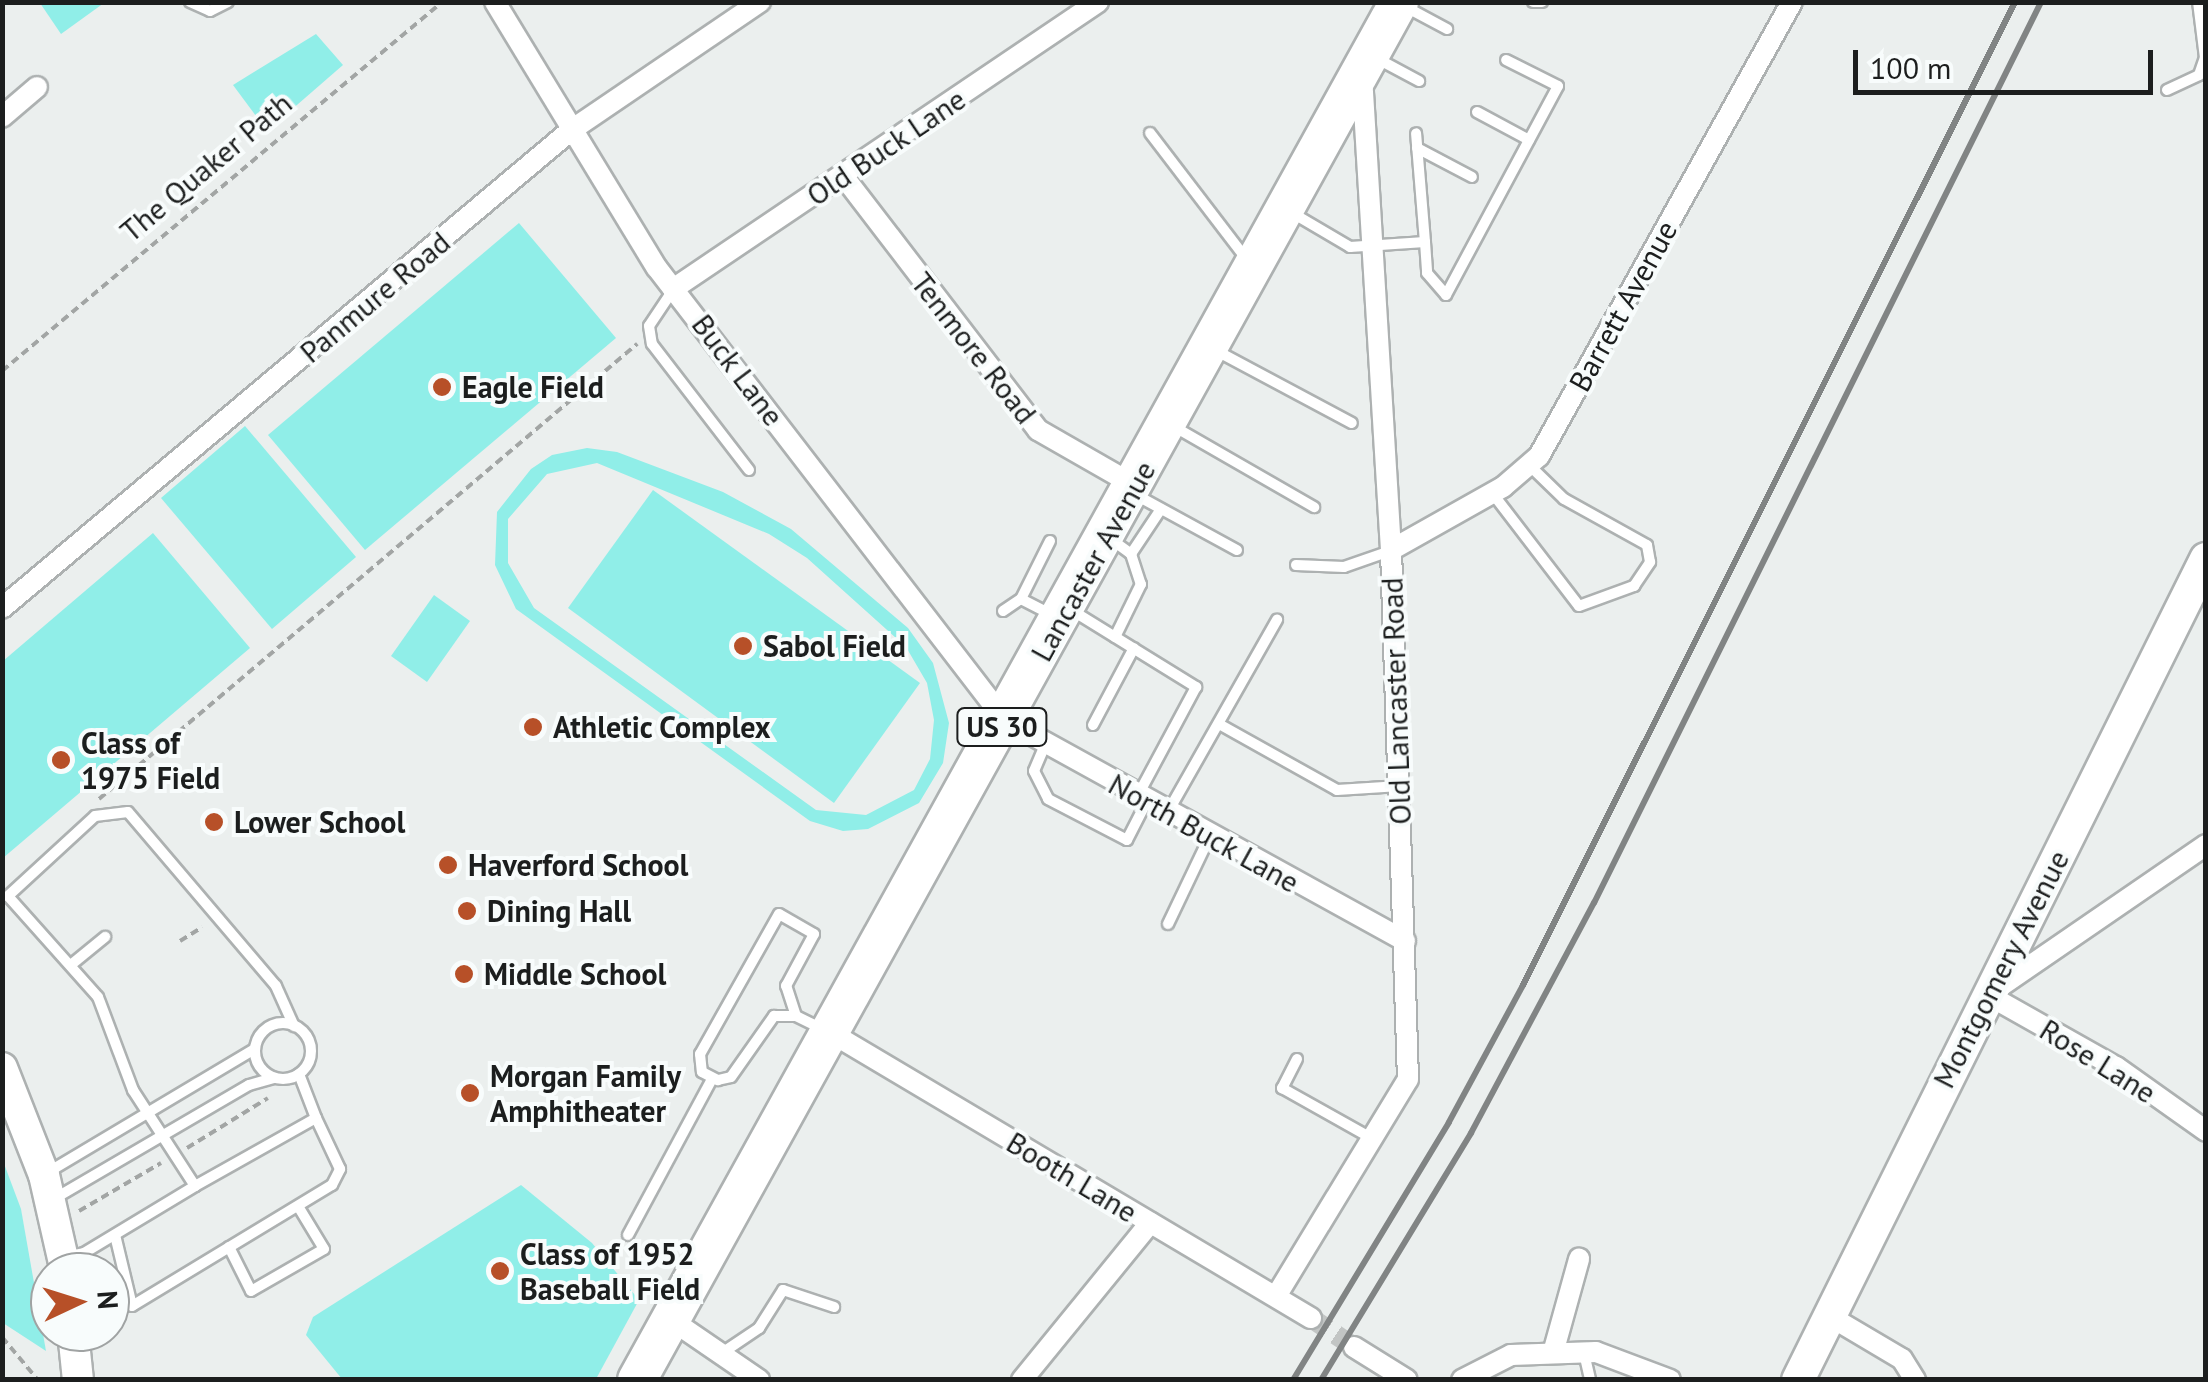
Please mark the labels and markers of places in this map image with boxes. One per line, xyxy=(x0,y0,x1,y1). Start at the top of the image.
place label: Eagle Field xyxy=(462,369,604,405)
marker: Eagle Field xyxy=(431,376,453,398)
place label: Sabol Field xyxy=(763,628,906,664)
marker: Sabol Field xyxy=(732,635,754,657)
place label: Athletic Complex xyxy=(553,709,772,745)
marker: Athletic Complex xyxy=(522,716,544,738)
place label: Class of 1975 Field xyxy=(81,725,220,796)
marker: Class of 1975 Field xyxy=(50,749,72,771)
place label: Lower School xyxy=(234,804,405,840)
marker: Lower School xyxy=(203,811,225,833)
place label: Haverford School xyxy=(468,847,688,883)
marker: Haverford School xyxy=(437,854,459,876)
place label: Dining Hall xyxy=(487,893,631,929)
marker: Dining Hall xyxy=(456,900,478,922)
place label: Middle School xyxy=(484,956,666,992)
marker: Middle School xyxy=(453,963,475,985)
place label: Morgan Family Amphitheater xyxy=(490,1058,681,1128)
marker: Morgan Family Amphitheater xyxy=(459,1082,481,1104)
place label: Class of 1952 Baseball Field xyxy=(520,1236,700,1306)
marker: Class of 1952 Baseball Field xyxy=(489,1260,511,1282)

